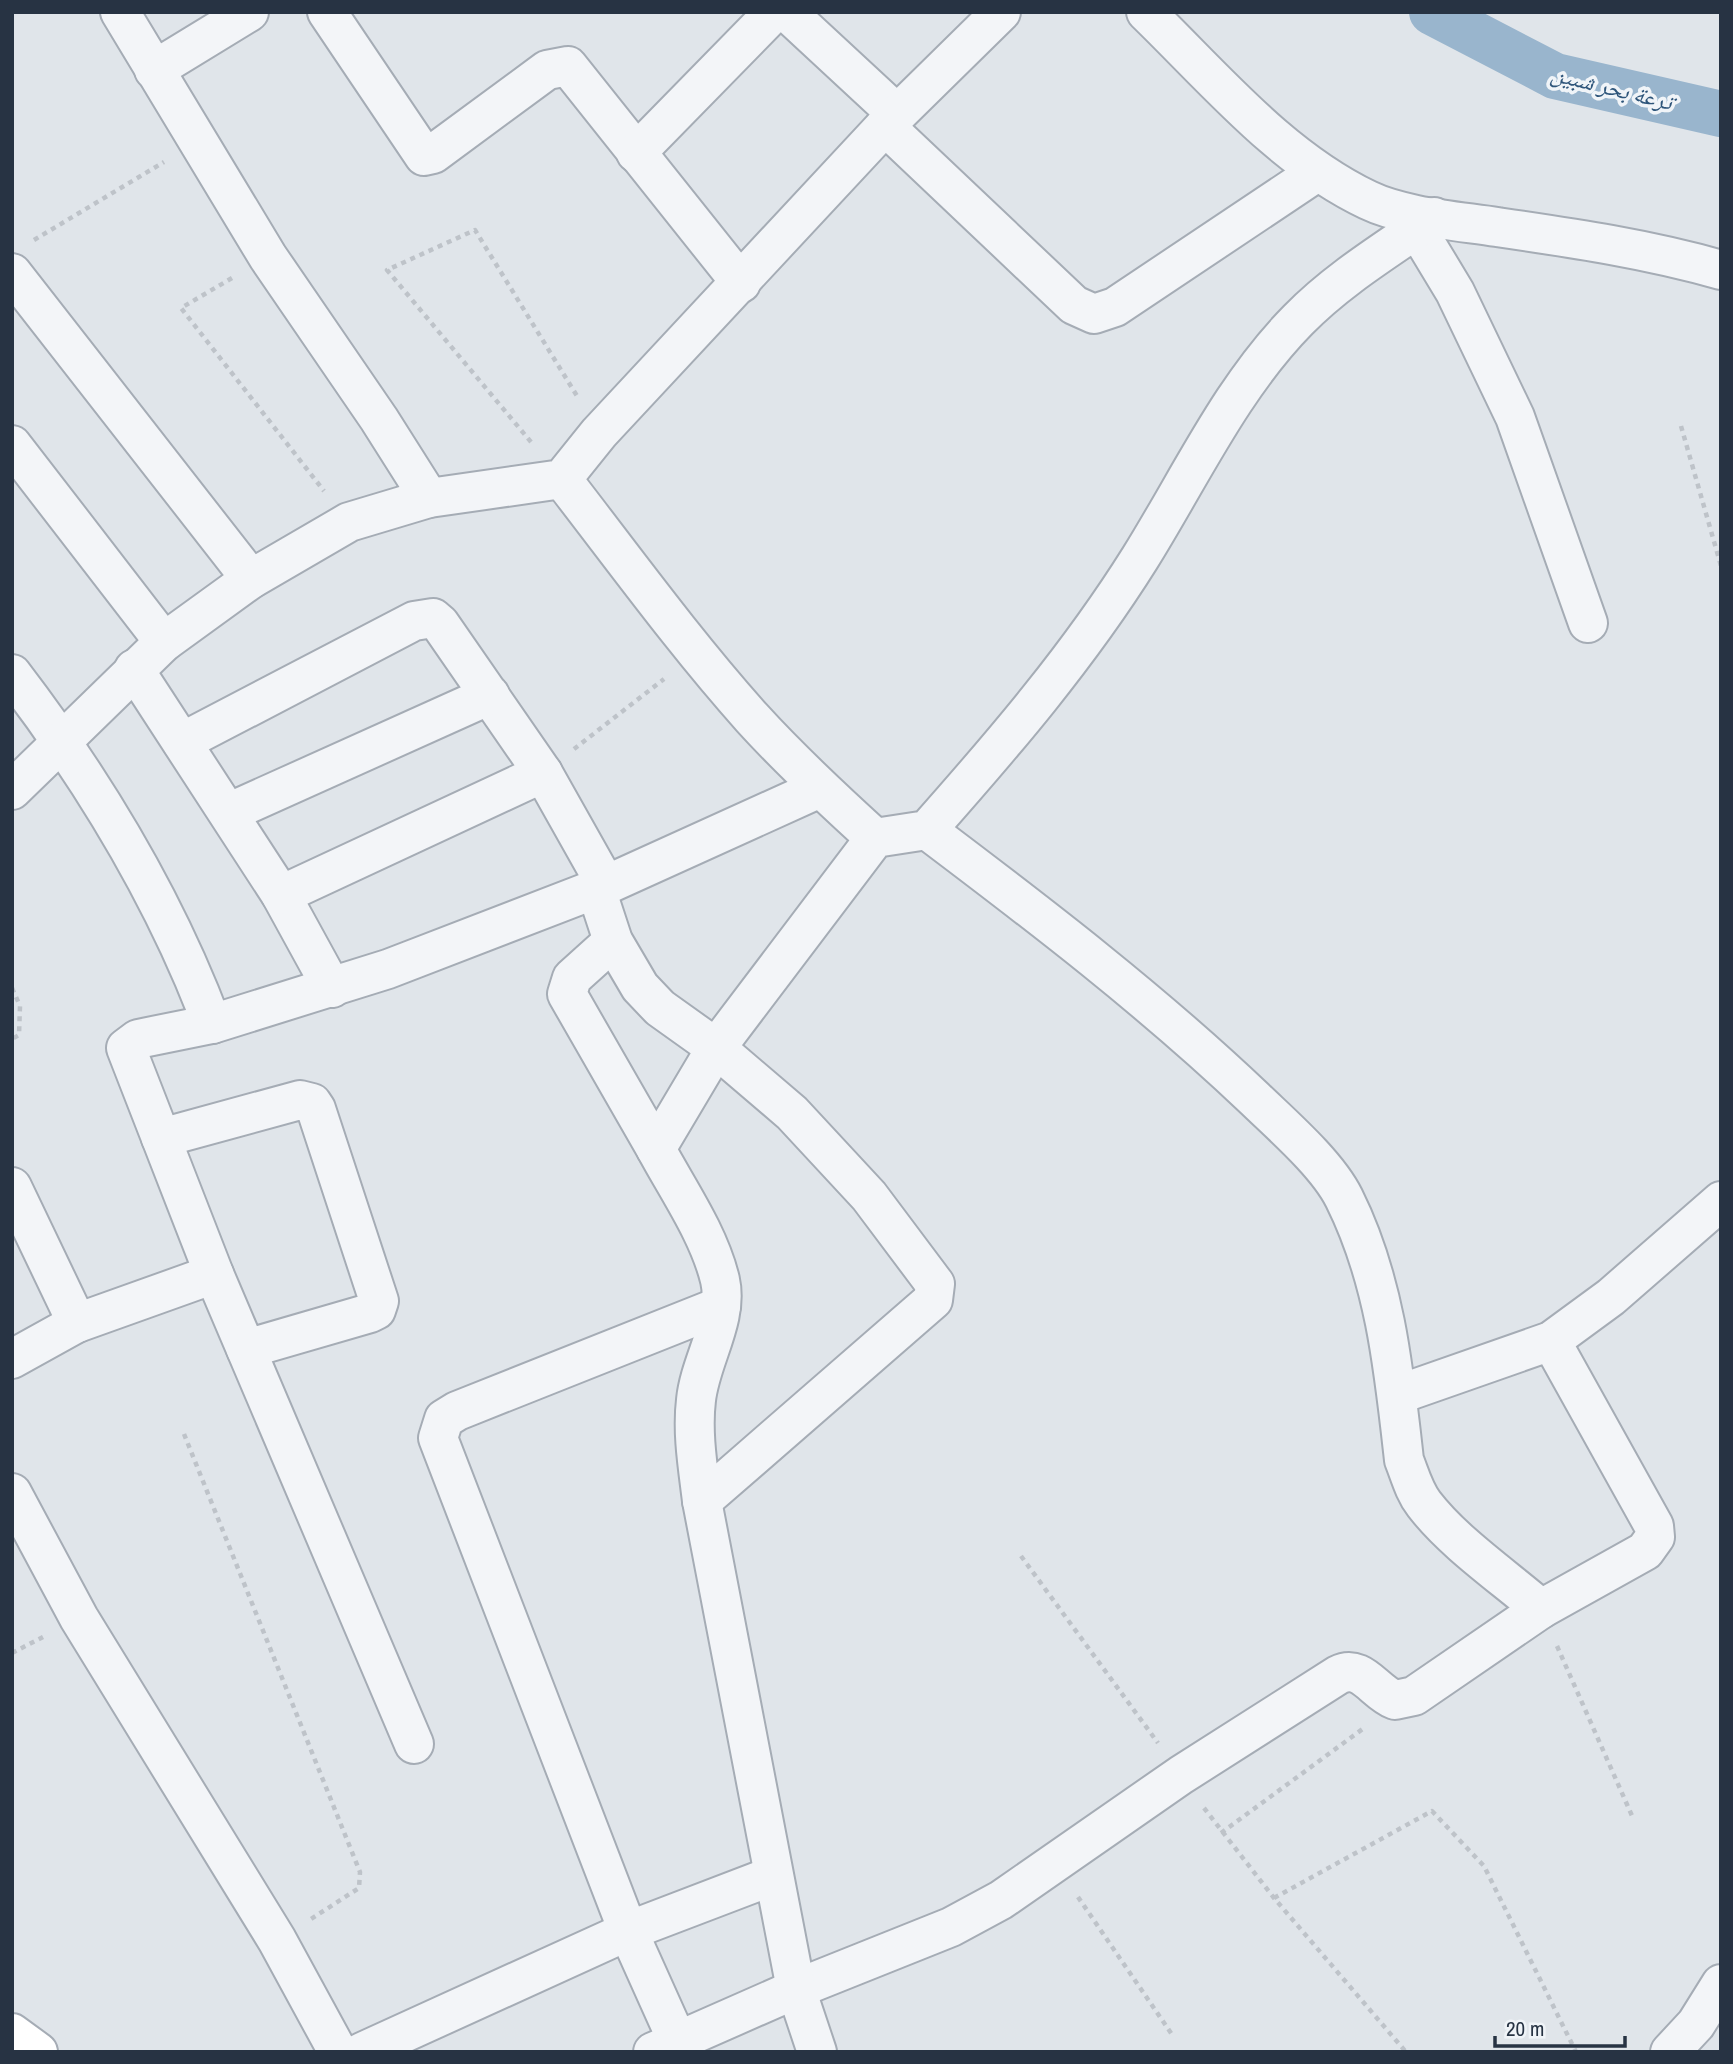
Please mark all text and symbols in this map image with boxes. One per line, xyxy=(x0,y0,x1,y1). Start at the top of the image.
water label: ترعة بحر شبين xyxy=(1548,57,1681,118)
scale bar xyxy=(1495,2004,1624,2048)
text: 20 m xyxy=(1506,2014,1544,2043)

